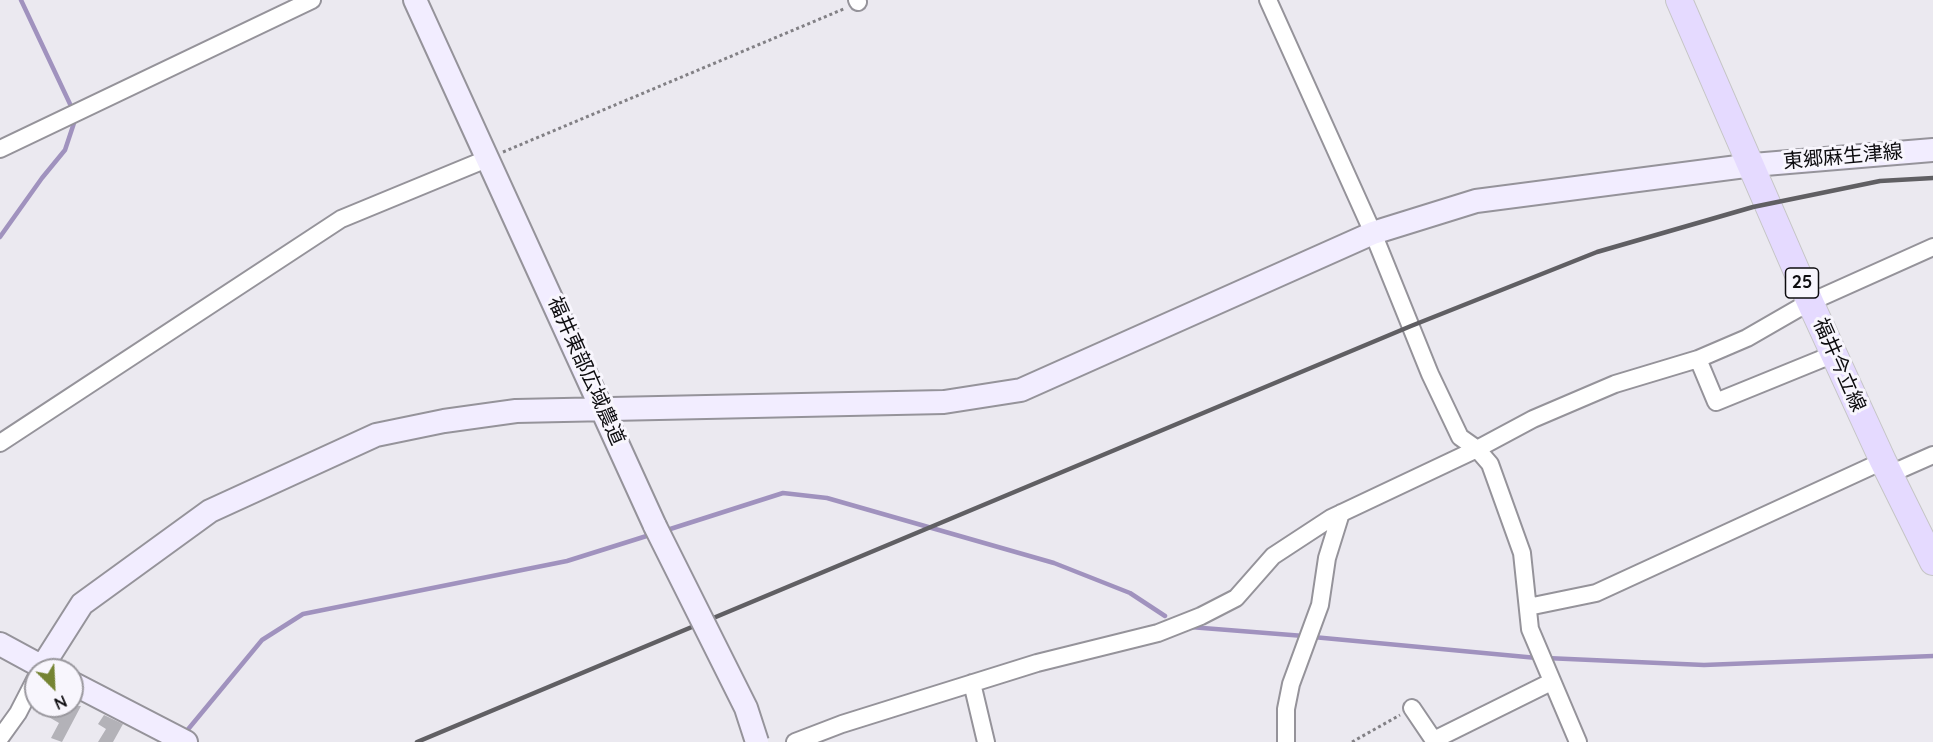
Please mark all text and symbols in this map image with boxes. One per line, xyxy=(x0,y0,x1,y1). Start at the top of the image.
street label: 東郷麻生津線 xyxy=(1782,140,1904,174)
road number: 25 xyxy=(1786,268,1818,298)
street label: 福井東部広域農道 xyxy=(542,293,630,449)
street label: 福井今立線 xyxy=(1808,314,1870,416)
north arrow xyxy=(24,658,84,718)
text: N xyxy=(51,691,70,714)

